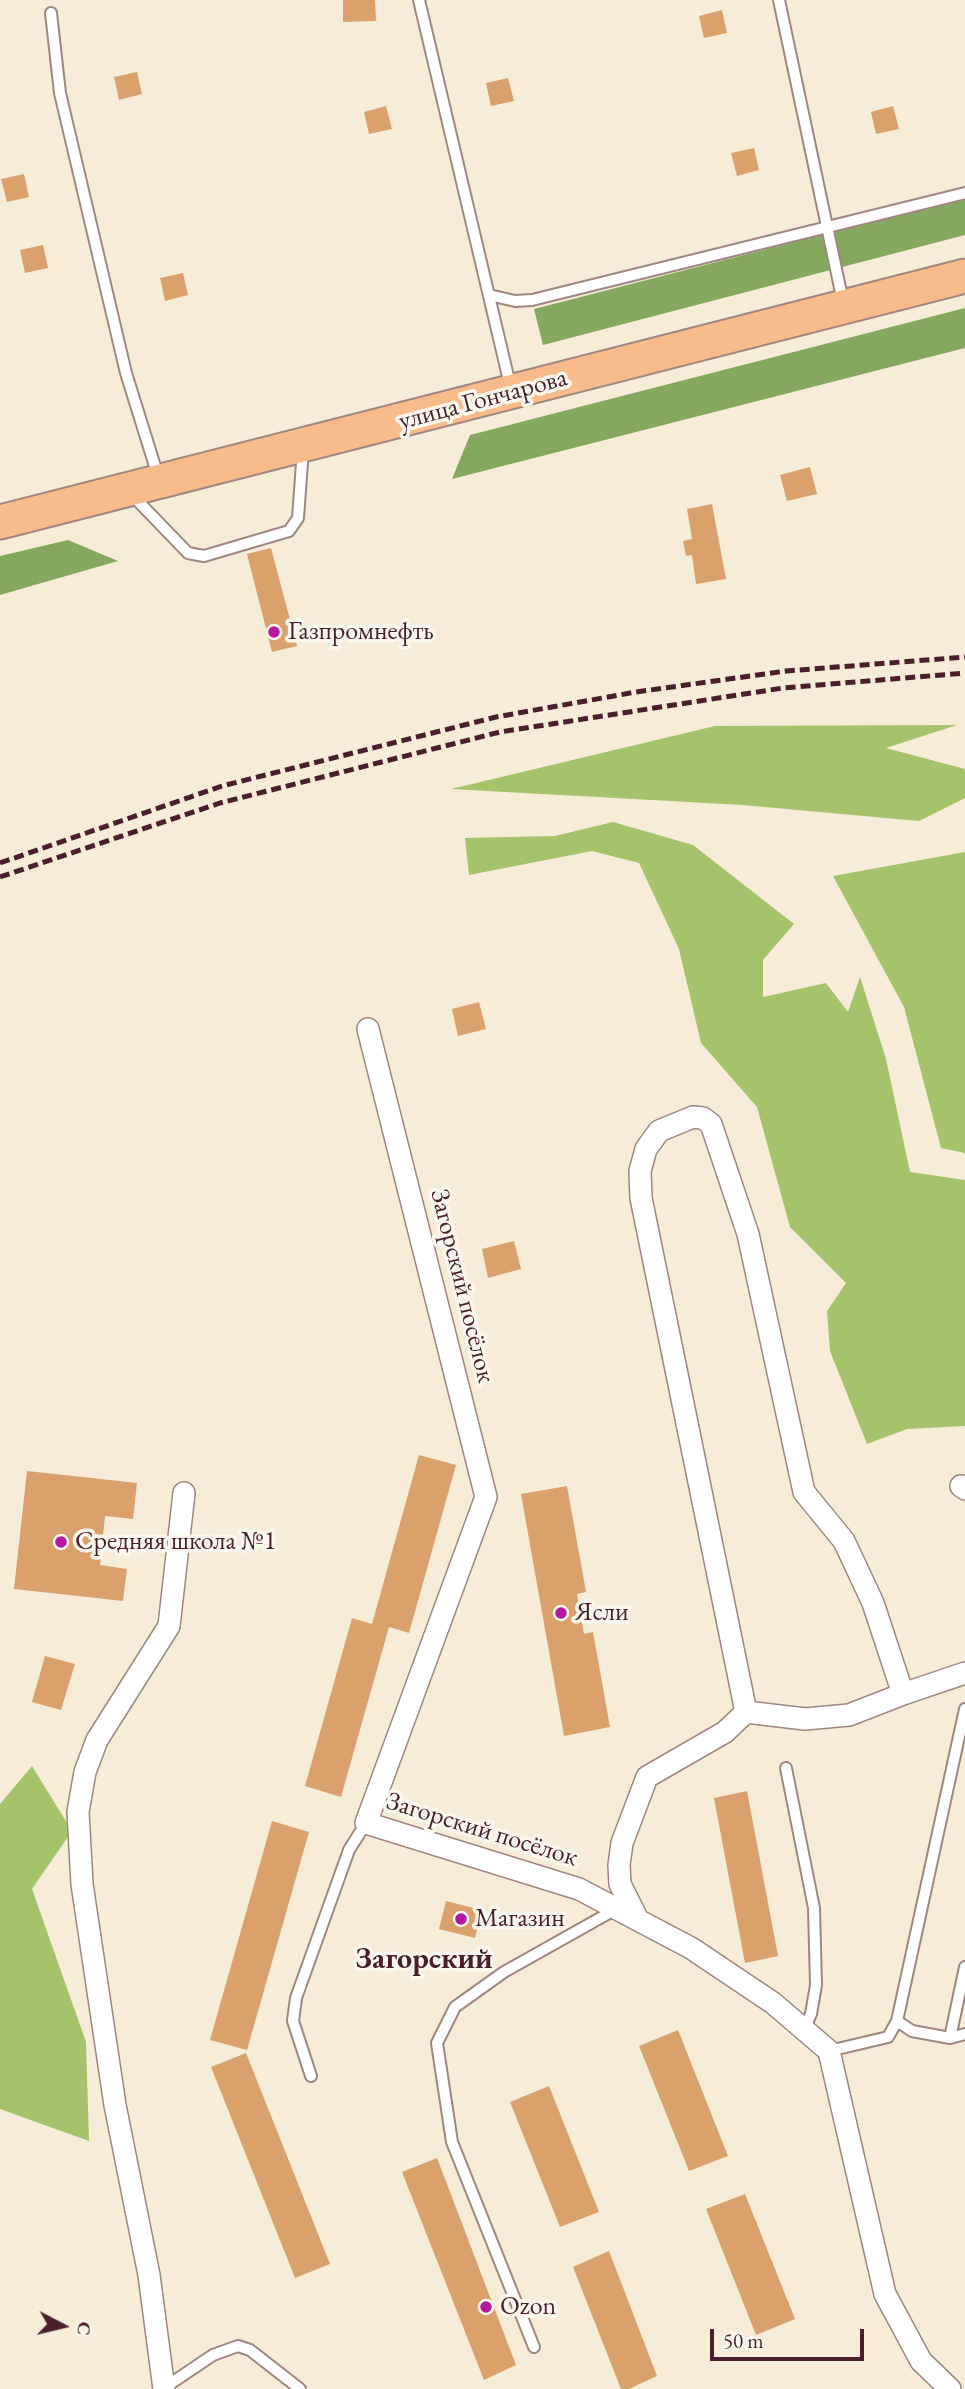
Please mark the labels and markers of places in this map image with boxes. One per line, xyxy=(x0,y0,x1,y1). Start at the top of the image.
place label: Газпромнефть xyxy=(288,616,434,648)
marker: Газпромнефть xyxy=(266,624,282,640)
place label: Средняя школа №1 xyxy=(75,1526,276,1558)
marker: Средняя школа №1 xyxy=(53,1534,69,1550)
place label: Ясли xyxy=(575,1597,629,1629)
marker: Ясли xyxy=(553,1605,569,1621)
place label: Магазин xyxy=(475,1903,565,1935)
marker: Магазин xyxy=(453,1911,469,1927)
place label: Ozon xyxy=(500,2291,556,2323)
marker: Ozon xyxy=(478,2299,494,2315)

